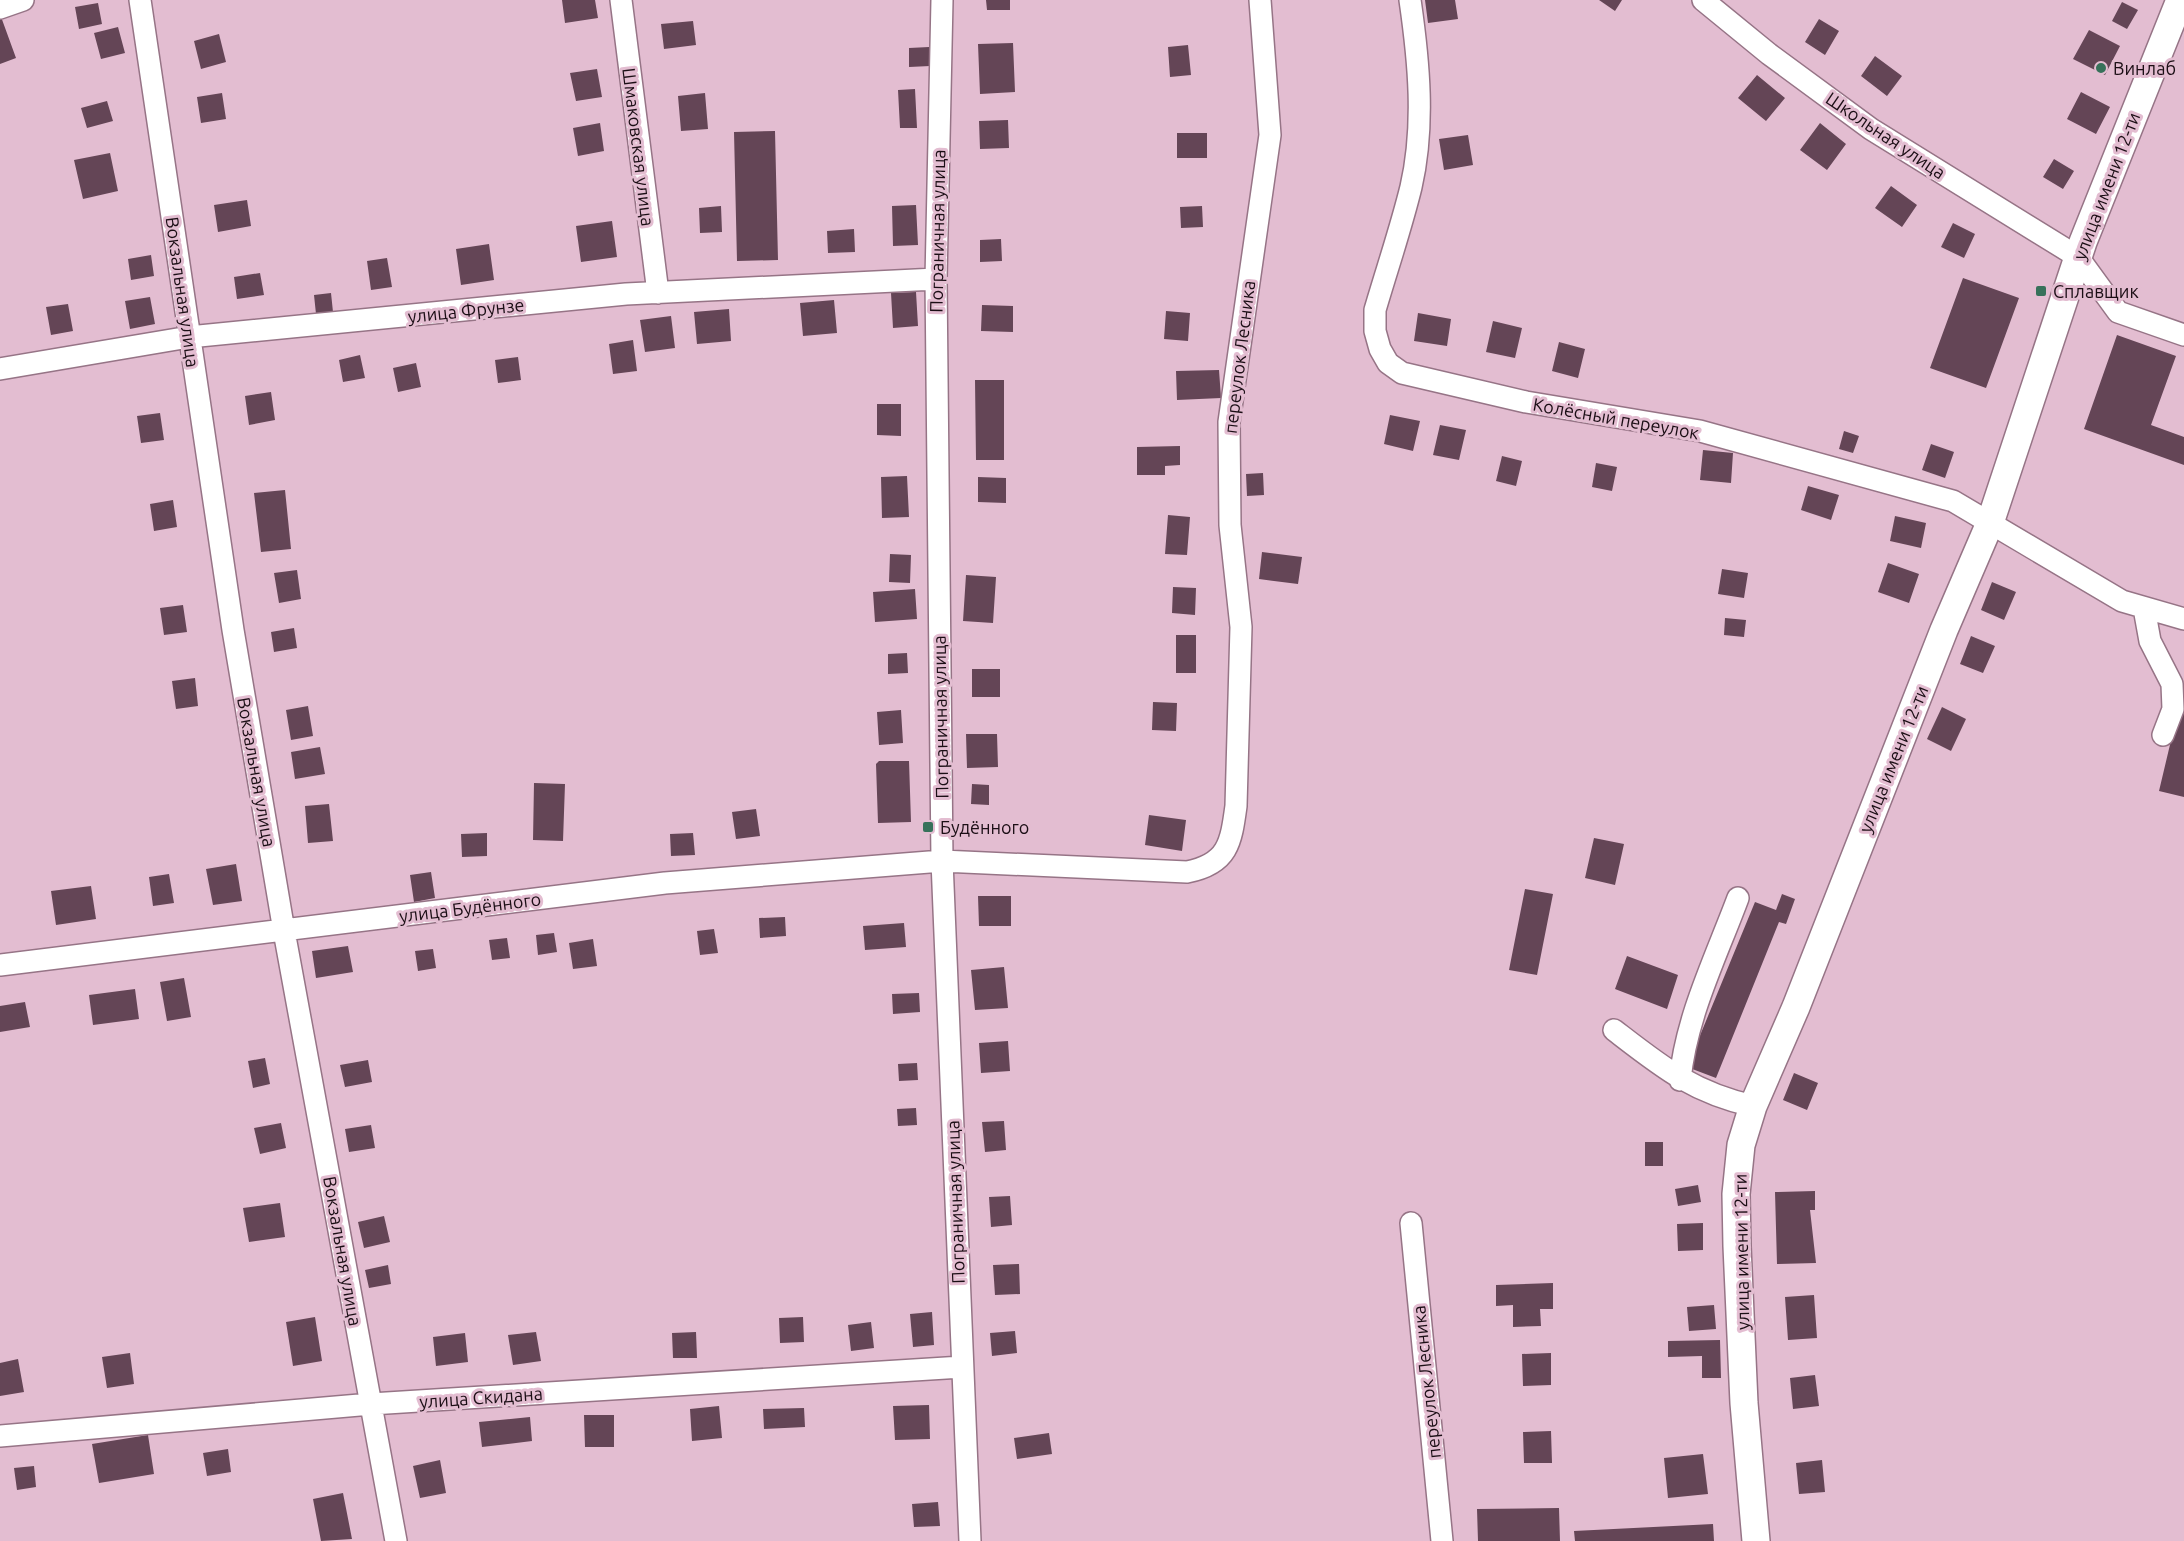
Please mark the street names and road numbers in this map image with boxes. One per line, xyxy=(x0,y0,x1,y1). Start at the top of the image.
street label: Шмаковская улица xyxy=(619,67,659,227)
street label: Школьная улица xyxy=(1823,88,1949,182)
street label: улица имени 12-ти xyxy=(2069,109,2143,263)
street label: Пограничная улица xyxy=(926,149,948,313)
street label: Вокзальная улица xyxy=(163,215,203,369)
street label: переулок Лесника xyxy=(1220,279,1258,435)
street label: улица Фрунзе xyxy=(407,294,525,326)
street label: Колёсный переулок xyxy=(1531,394,1701,442)
street label: Пограничная улица xyxy=(929,635,951,799)
street label: улица имени 12-ти xyxy=(1854,683,1932,835)
street label: Вокзальная улица xyxy=(234,696,280,848)
street label: улица Будённого xyxy=(398,888,542,926)
street label: Пограничная улица xyxy=(942,1120,968,1284)
street label: улица имени 12-ти xyxy=(1730,1174,1752,1330)
street label: Вокзальная улица xyxy=(320,1175,366,1327)
street label: переулок Лесника xyxy=(1408,1304,1444,1460)
street label: улица Скидана xyxy=(418,1383,544,1411)

